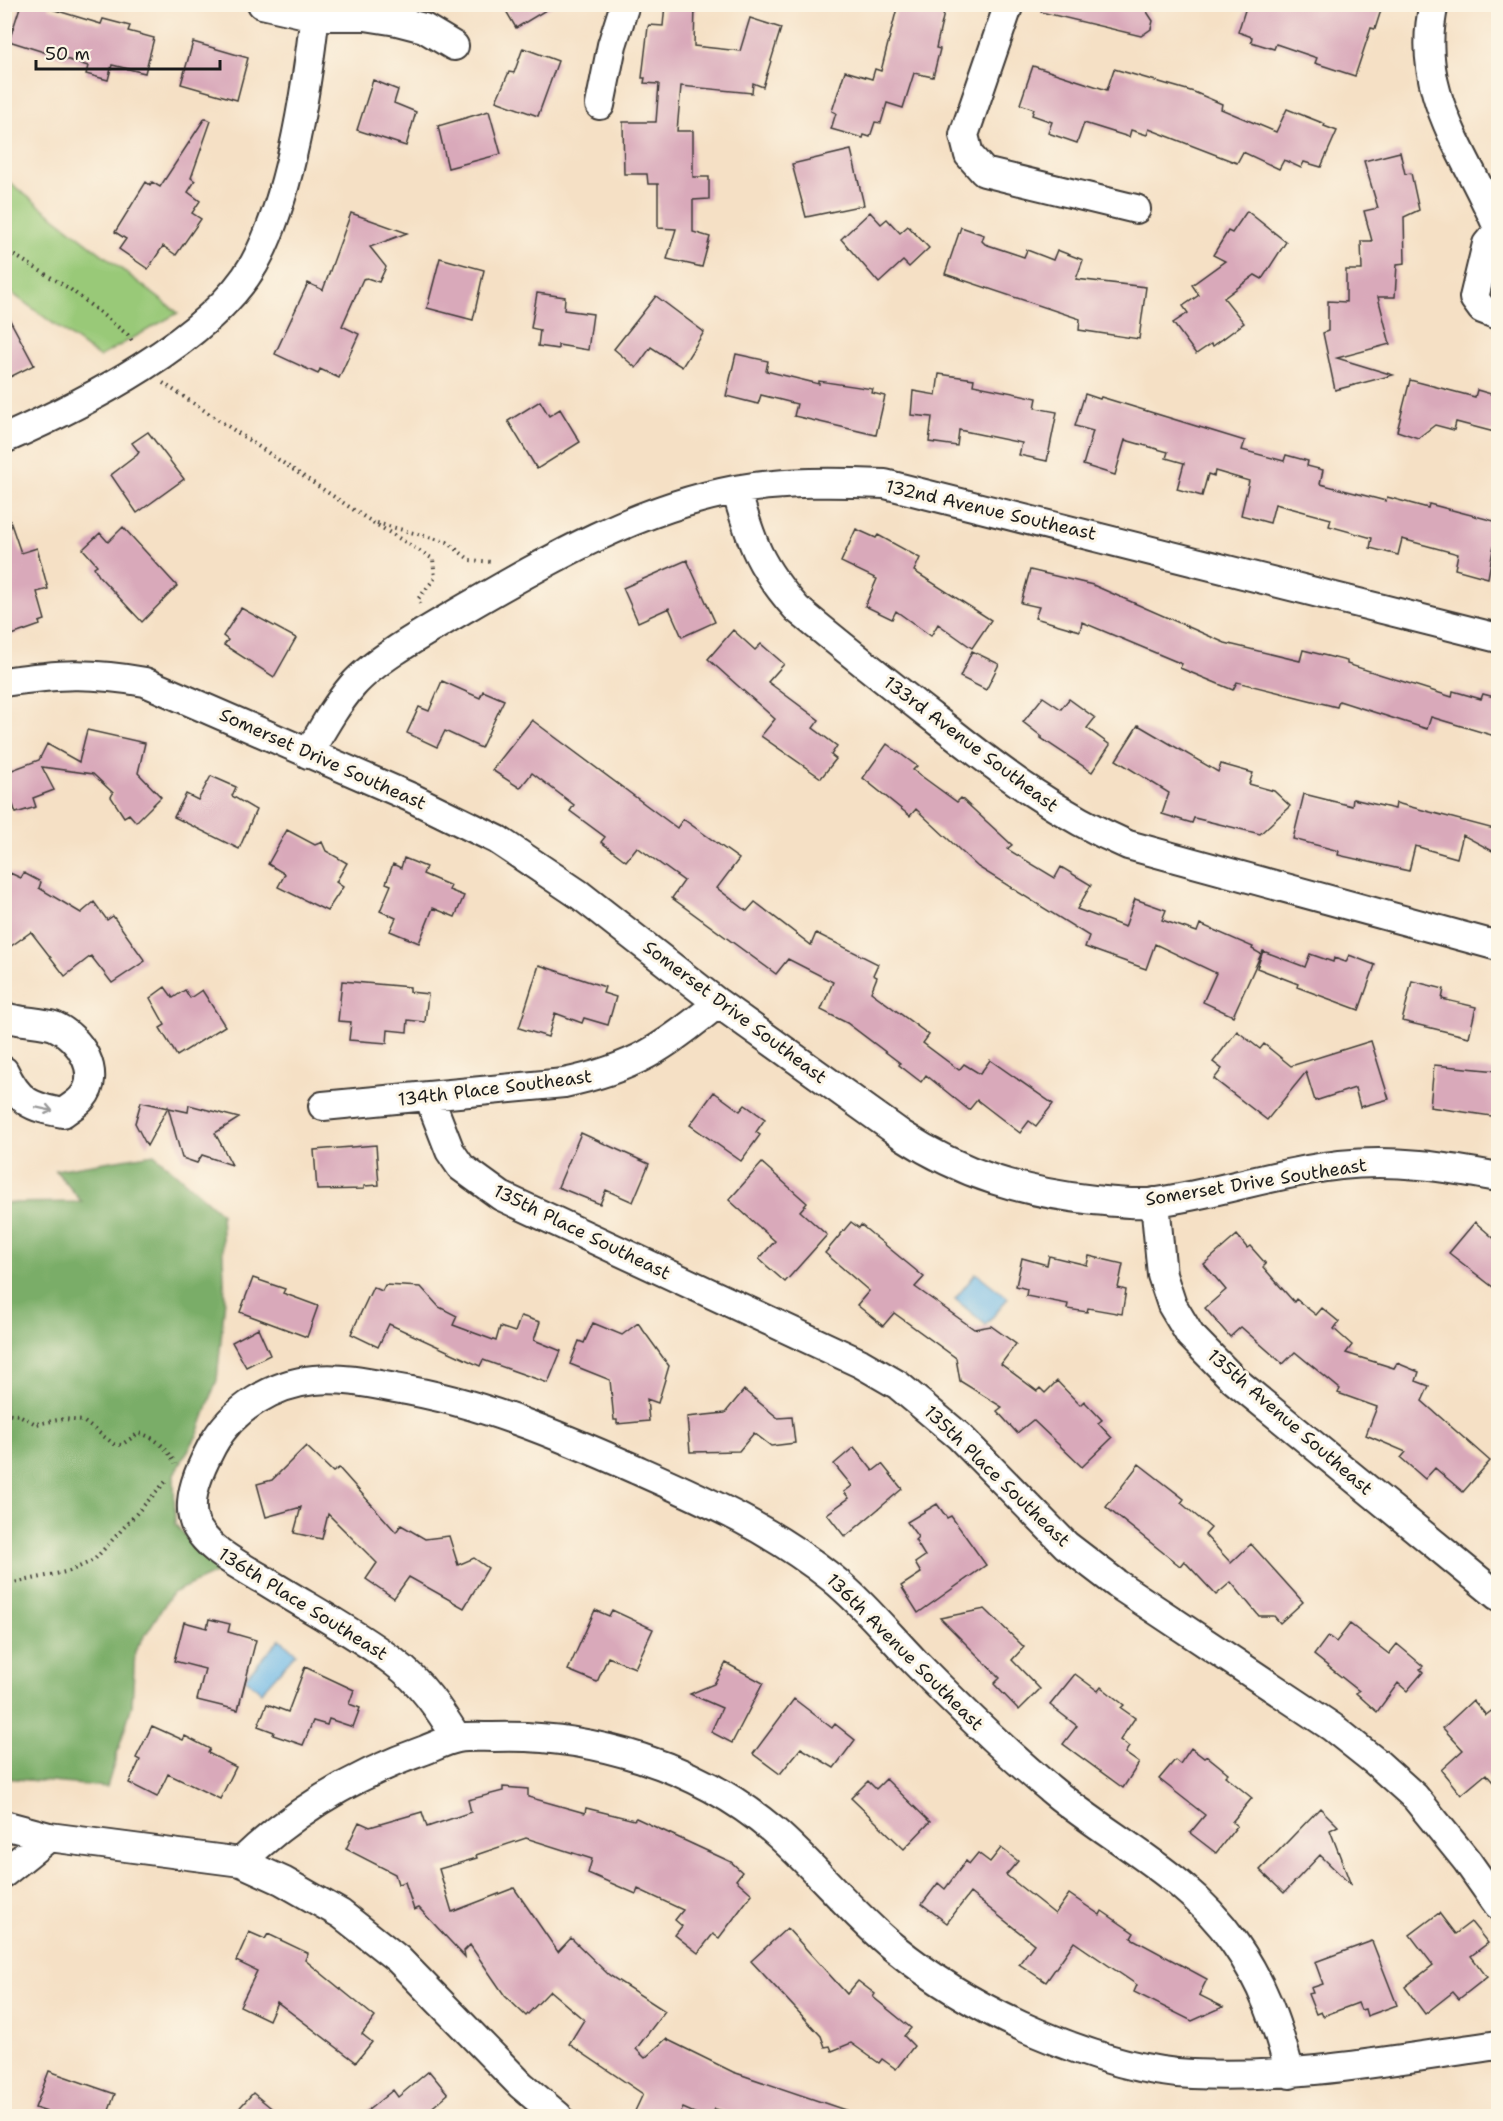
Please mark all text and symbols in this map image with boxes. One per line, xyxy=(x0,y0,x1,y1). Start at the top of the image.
scale bar xyxy=(36,33,220,71)
text: 50 m xyxy=(45,42,90,66)
street label: 132nd Avenue Southeast xyxy=(883,474,1099,546)
street label: 133rd Avenue Southeast xyxy=(879,671,1063,818)
street label: Somerset Drive Southeast xyxy=(216,703,430,816)
street label: Somerset Drive Southeast xyxy=(638,935,832,1089)
street label: 134th Place Southeast xyxy=(397,1064,593,1112)
one-way arrow xyxy=(34,1104,53,1115)
street label: Somerset Drive Southeast xyxy=(1144,1153,1369,1211)
street label: 135th Place Southeast xyxy=(490,1179,675,1285)
street label: 135th Avenue Southeast xyxy=(1202,1344,1378,1501)
street label: 135th Place Southeast xyxy=(919,1400,1075,1552)
street label: 136th Place Southeast xyxy=(214,1542,392,1666)
street label: 136th Avenue Southeast xyxy=(821,1568,989,1736)

